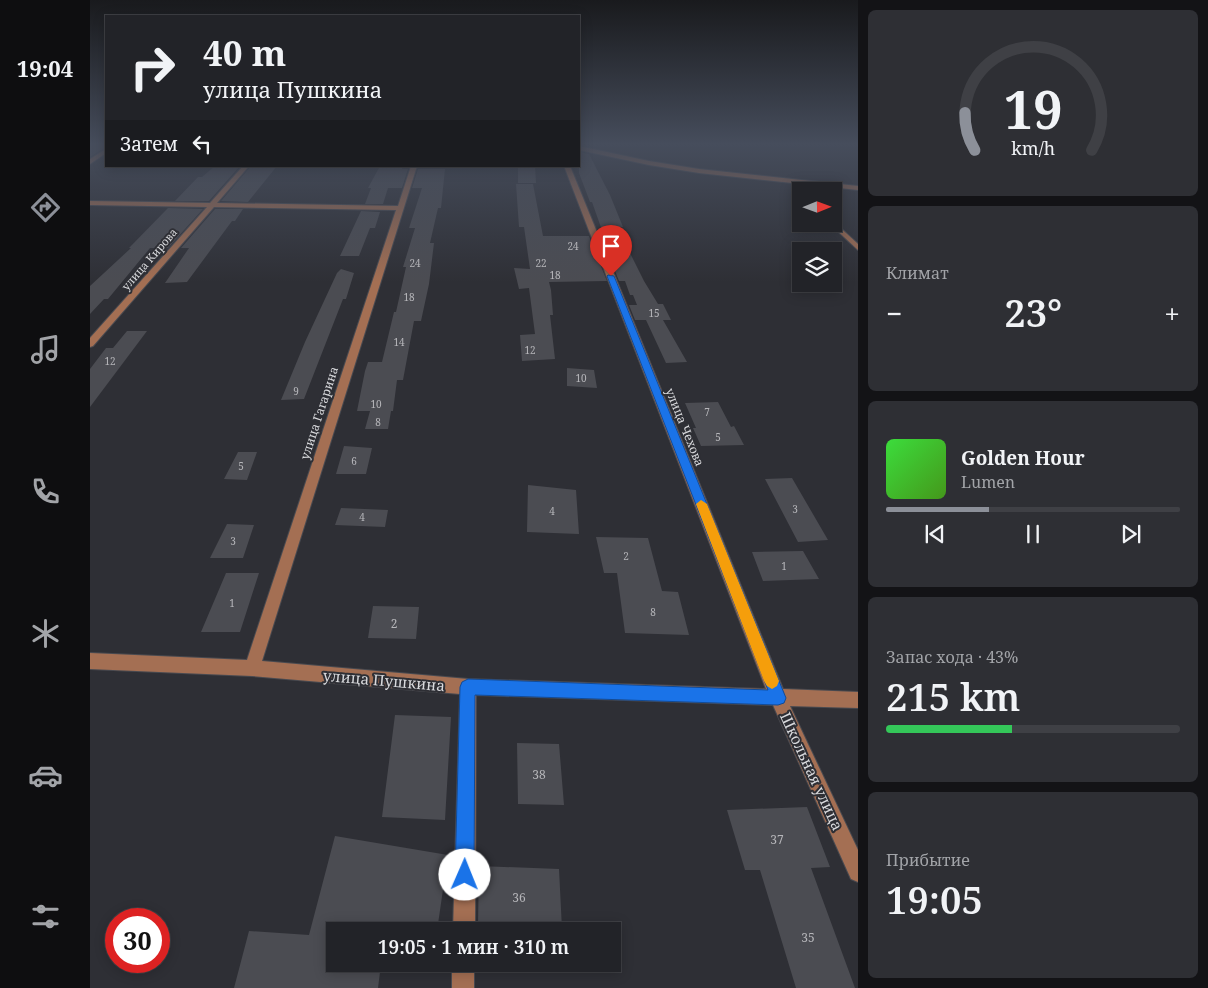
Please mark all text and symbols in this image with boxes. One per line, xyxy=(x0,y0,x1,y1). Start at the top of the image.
text: 40 m xyxy=(203,29,286,76)
icon: right xyxy=(120,35,185,100)
text: 19:04 xyxy=(17,53,73,83)
text: 19 xyxy=(1004,73,1062,144)
text: улица Пушкина xyxy=(203,74,382,104)
icon: left xyxy=(188,130,216,158)
text: Затем xyxy=(120,131,178,157)
text: km/h xyxy=(1011,136,1055,160)
north arrow xyxy=(792,182,842,232)
map controls xyxy=(792,182,842,292)
icon: directions xyxy=(28,190,63,225)
street label: улица Кирова xyxy=(118,225,180,293)
pin xyxy=(590,225,632,276)
icon: arrive xyxy=(597,232,625,260)
house number: 24 xyxy=(567,239,579,253)
button: layers xyxy=(792,242,842,292)
house number: 24 xyxy=(409,256,421,270)
house number: 22 xyxy=(535,256,547,270)
text: Климат xyxy=(886,262,949,284)
house number: 18 xyxy=(549,268,561,282)
text: 23° xyxy=(1004,286,1062,338)
house number: 18 xyxy=(403,290,415,304)
text: − xyxy=(886,294,902,332)
text: + xyxy=(1164,294,1180,332)
house number: 15 xyxy=(648,306,660,320)
icon: music xyxy=(28,332,63,367)
house number: 14 xyxy=(393,335,405,349)
house number: 12 xyxy=(524,343,536,357)
house number: 12 xyxy=(104,354,116,368)
street label: улица Гагарина xyxy=(296,364,342,462)
house number: 10 xyxy=(575,371,587,385)
house number: 9 xyxy=(293,384,299,398)
street label: улица Чехова xyxy=(662,385,708,469)
house number: 10 xyxy=(370,397,382,411)
house number: 7 xyxy=(704,405,710,419)
house number: 8 xyxy=(375,415,381,429)
house number: 5 xyxy=(715,430,721,444)
text: Golden Hour xyxy=(961,445,1085,471)
house number: 6 xyxy=(351,454,357,468)
house number: 5 xyxy=(238,459,244,473)
text: Lumen xyxy=(961,471,1015,493)
icon: phone xyxy=(28,474,63,509)
house number: 3 xyxy=(792,502,798,516)
house number: 4 xyxy=(549,504,555,518)
house number: 4 xyxy=(359,510,365,524)
icon: previous xyxy=(921,520,949,548)
icon: pause xyxy=(1019,520,1047,548)
icon: next xyxy=(1117,520,1145,548)
house number: 3 xyxy=(230,534,236,548)
house number: 2 xyxy=(623,549,629,563)
house number: 1 xyxy=(781,559,787,573)
house number: 1 xyxy=(229,596,235,610)
house number: 8 xyxy=(650,605,656,619)
house number: 2 xyxy=(391,615,397,632)
icon: climate xyxy=(28,616,63,651)
text: Запас хода · 43% xyxy=(886,646,1018,668)
street label: улица Пушкина xyxy=(322,665,446,695)
text: 215 km xyxy=(886,670,1020,722)
street label: Школьная улица xyxy=(776,709,848,833)
icon: car xyxy=(28,758,63,793)
house number: 38 xyxy=(532,766,546,783)
house number: 37 xyxy=(770,831,784,848)
position arrow xyxy=(438,848,490,900)
text: Прибытие xyxy=(886,849,970,871)
text: 19:05 xyxy=(886,873,983,925)
house number: 36 xyxy=(512,889,526,906)
icon: filters xyxy=(28,899,63,934)
speed limit sign: 30 xyxy=(105,908,170,973)
house number: 35 xyxy=(801,929,815,946)
text: 19:05 · 1 мин · 310 m xyxy=(378,934,569,960)

